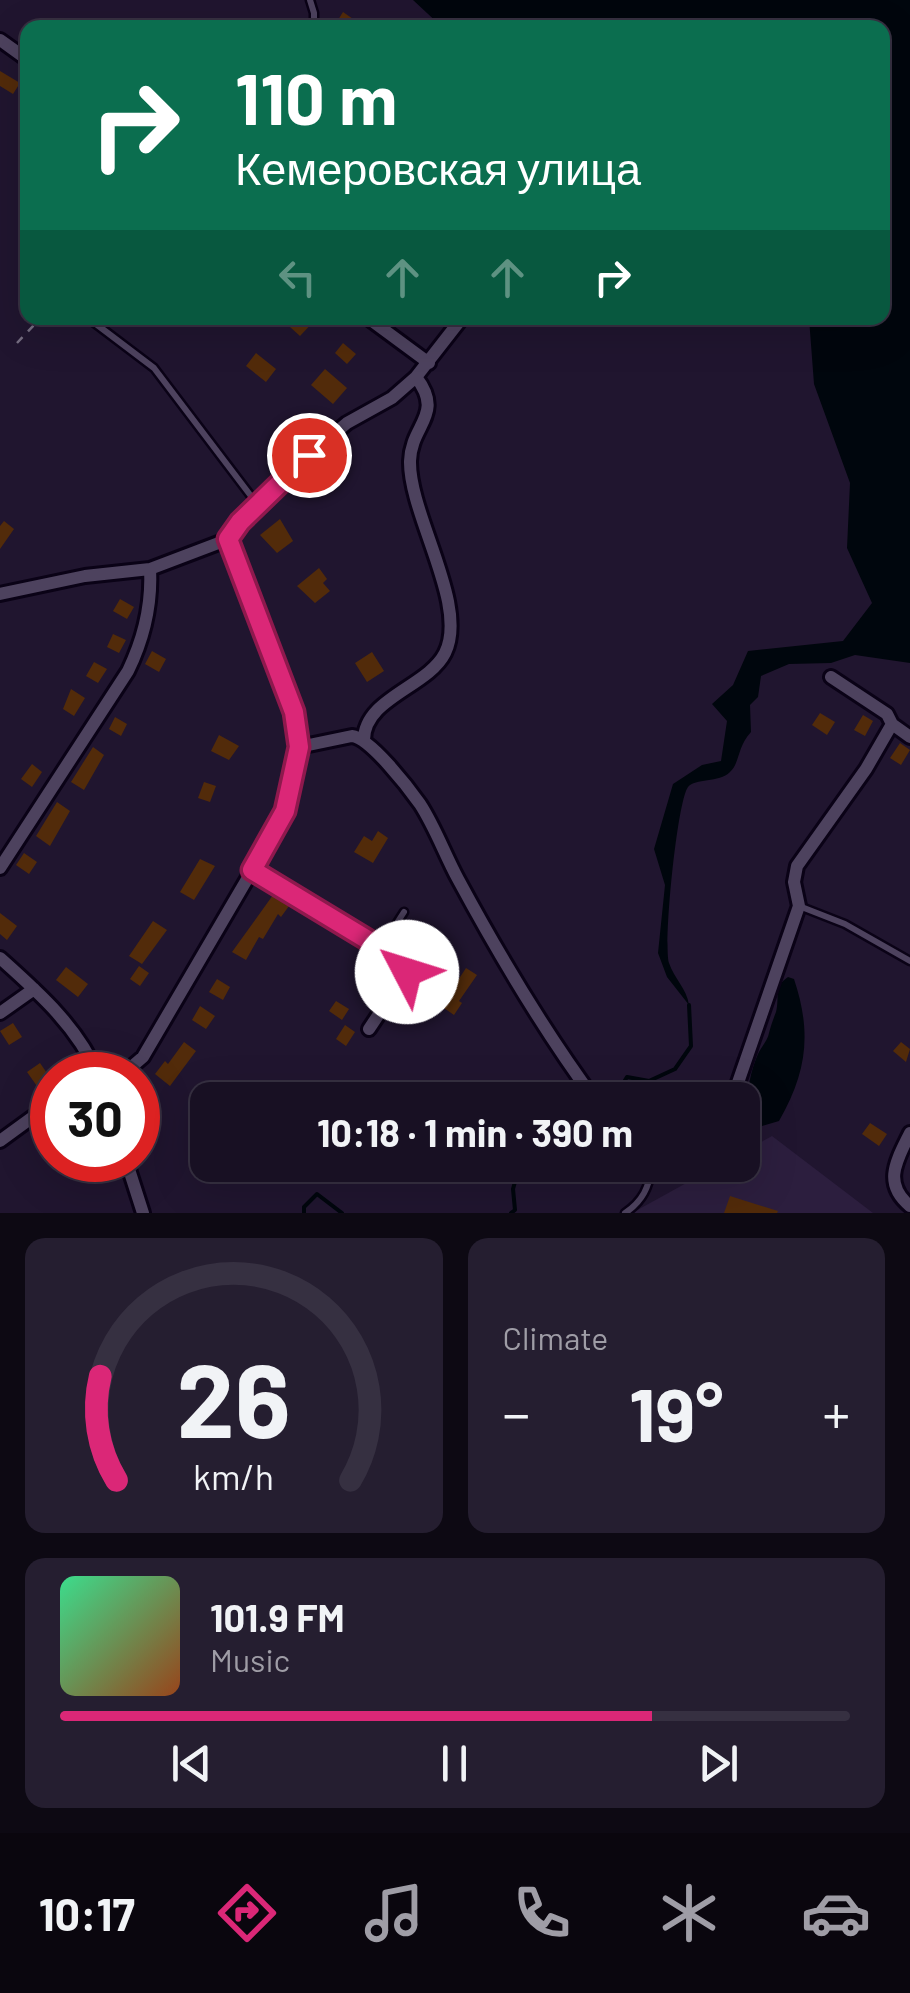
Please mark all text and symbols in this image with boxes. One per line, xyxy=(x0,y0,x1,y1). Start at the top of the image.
text: 110 m xyxy=(235,55,397,139)
icon: right xyxy=(70,60,200,190)
text: Кемеровская улица xyxy=(235,140,641,194)
icon: left xyxy=(270,250,325,305)
icon: ahead xyxy=(375,250,430,305)
icon: ahead xyxy=(480,250,535,305)
icon: right xyxy=(585,250,640,305)
pin xyxy=(267,413,352,498)
icon: arrive xyxy=(282,428,337,483)
position arrow xyxy=(355,920,459,1024)
speed limit sign: 30 xyxy=(30,1052,160,1182)
text: 10:18 · 1 min · 390 m xyxy=(317,1109,633,1155)
text: Climate xyxy=(503,1318,608,1356)
text: 26 xyxy=(177,1334,291,1459)
text: 19° xyxy=(629,1367,724,1457)
text: − xyxy=(503,1379,530,1445)
text: + xyxy=(822,1379,850,1445)
text: km/h xyxy=(193,1454,274,1497)
text: 101.9 FM xyxy=(210,1594,345,1640)
text: Music xyxy=(210,1640,290,1678)
icon: previous xyxy=(164,1736,219,1791)
icon: pause xyxy=(427,1736,482,1791)
icon: next xyxy=(691,1736,746,1791)
icon: directions xyxy=(212,1878,282,1948)
icon: music xyxy=(359,1878,429,1948)
icon: phone xyxy=(507,1878,577,1948)
icon: climate xyxy=(654,1878,724,1948)
icon: car xyxy=(801,1878,871,1948)
text: 10:17 xyxy=(39,1886,135,1940)

